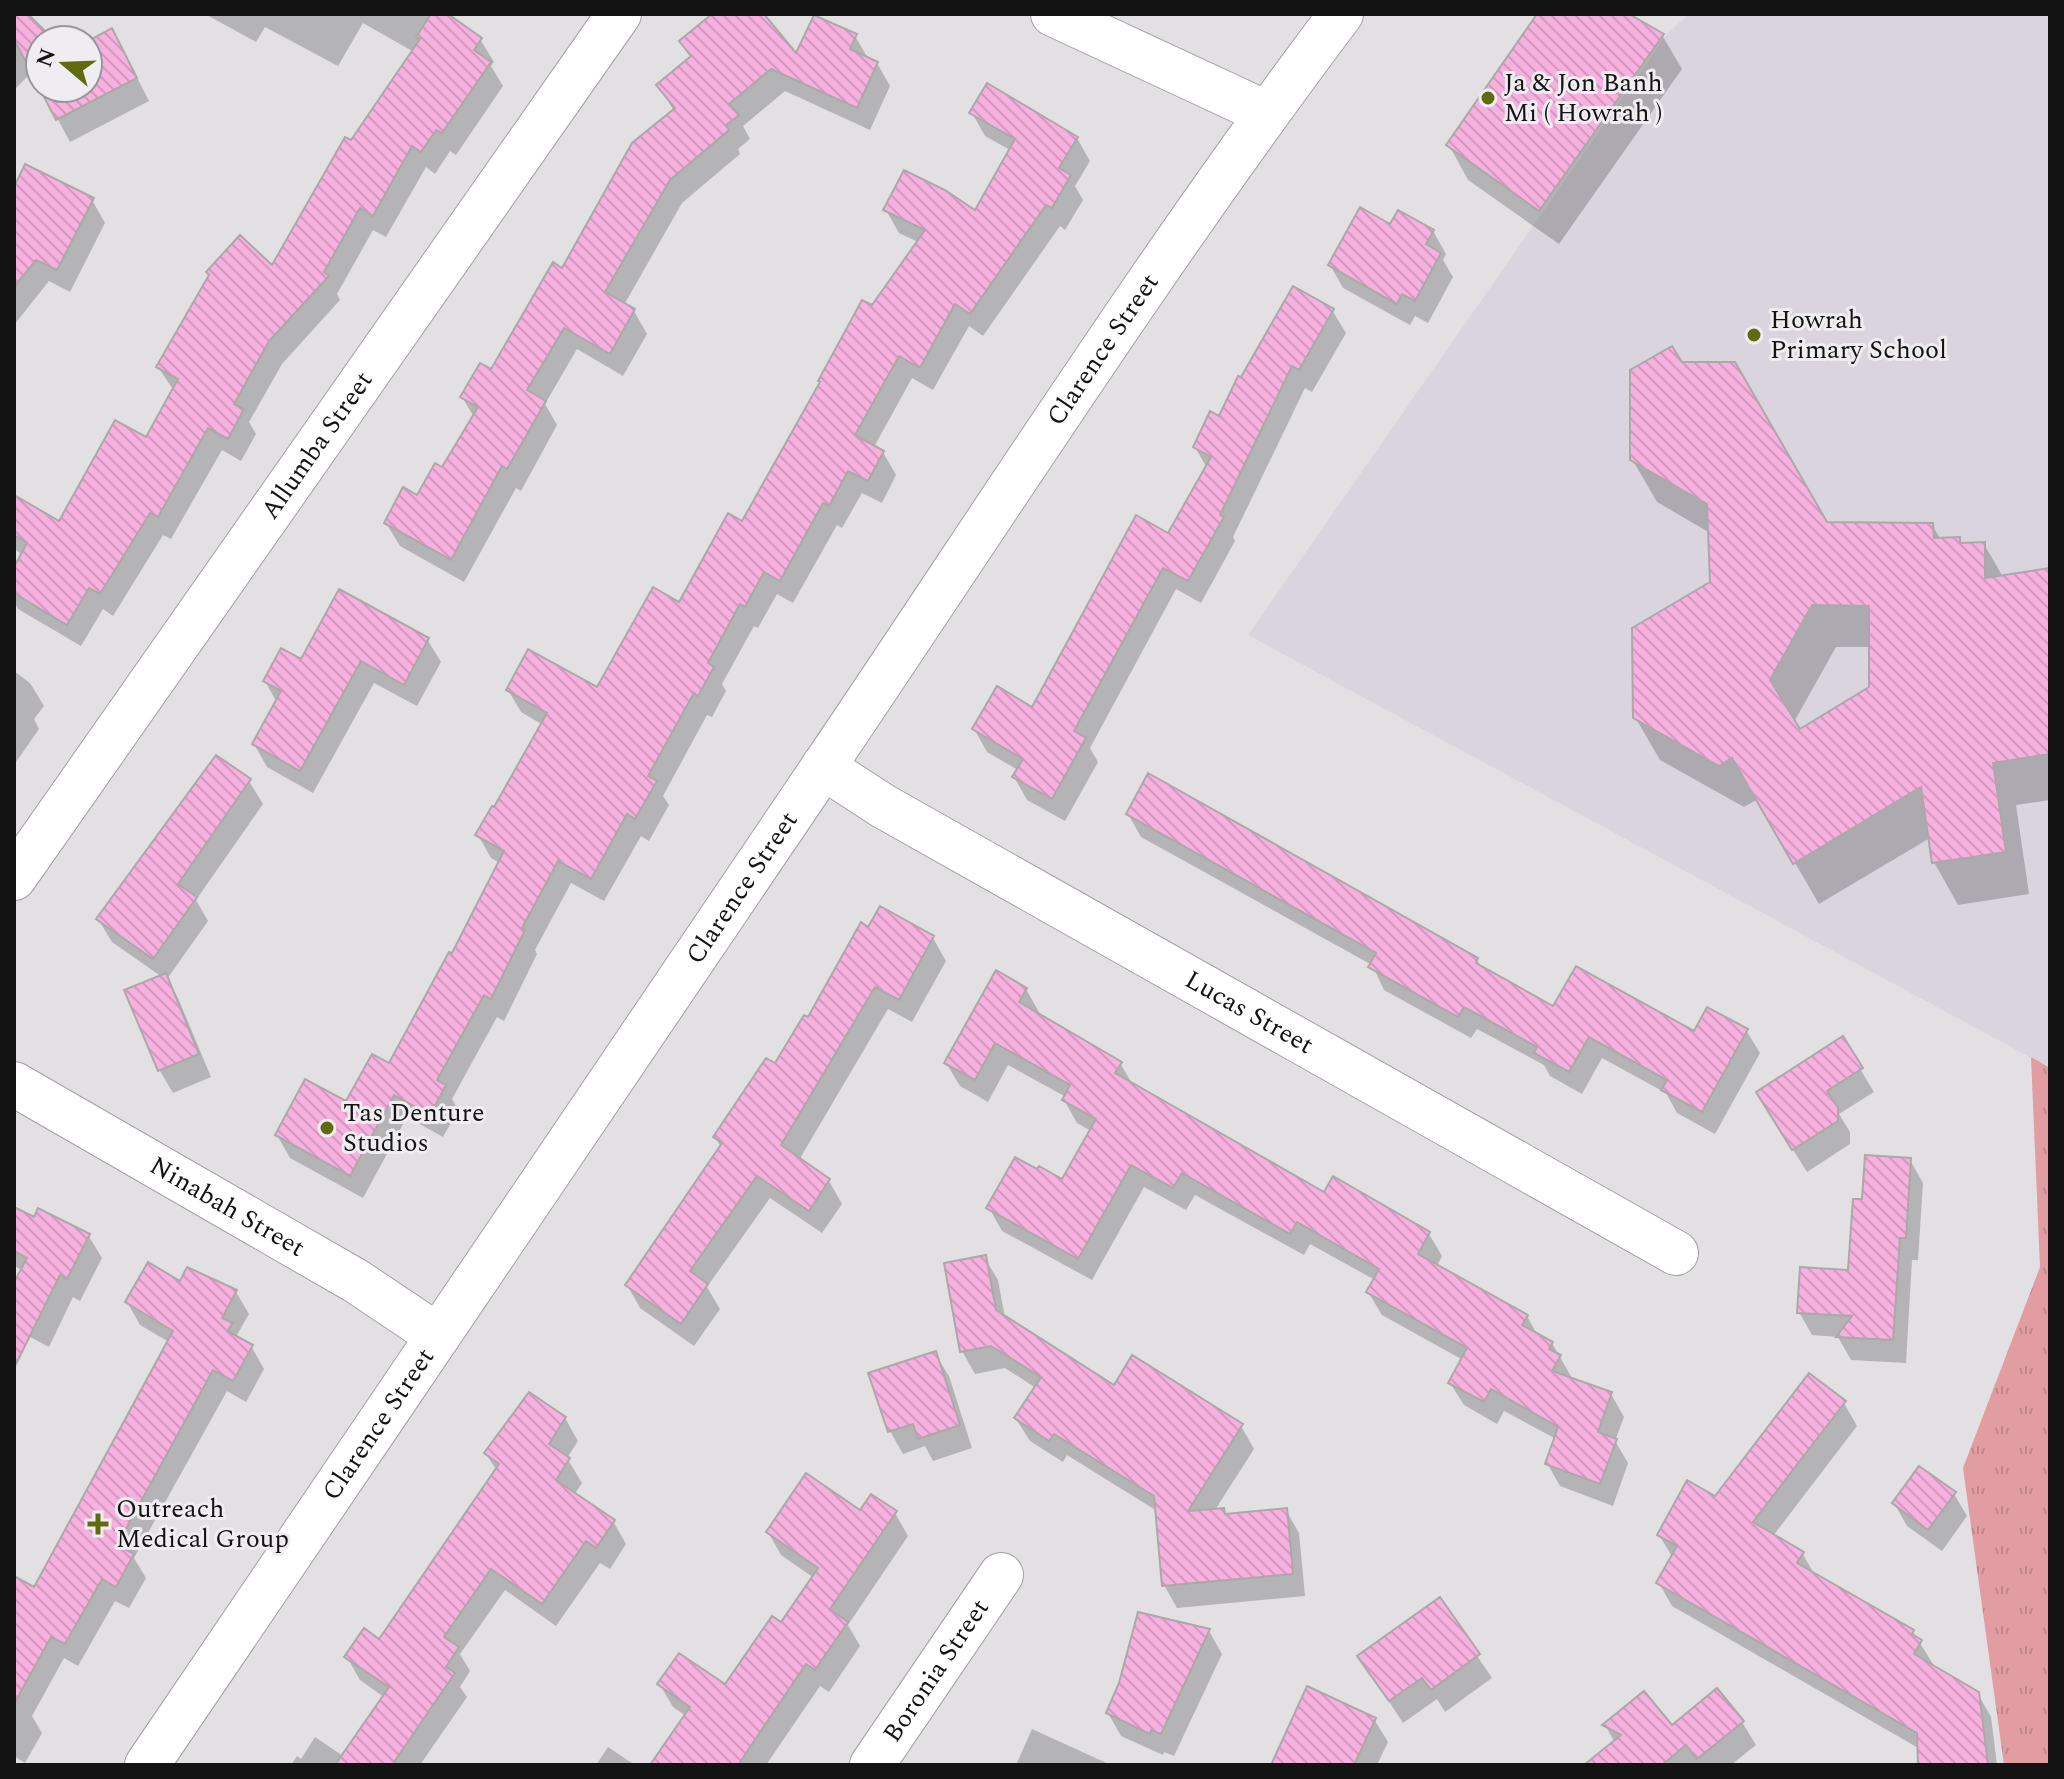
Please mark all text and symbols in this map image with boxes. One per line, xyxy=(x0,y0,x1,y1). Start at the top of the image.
north arrow xyxy=(24,24,104,104)
text: N xyxy=(28,44,65,72)
place label: Ja & Jon Banh Mi ( Howrah ) xyxy=(1504,63,1663,133)
marker: Ja & Jon Banh Mi ( Howrah ) xyxy=(1479,89,1497,107)
street label: Clarence Street xyxy=(1037,265,1169,434)
place label: Howrah Primary School xyxy=(1770,300,1947,370)
marker: Howrah Primary School xyxy=(1745,326,1763,344)
street label: Allumba Street xyxy=(251,363,383,528)
street label: Clarence Street xyxy=(676,803,808,972)
street label: Lucas Street xyxy=(1177,960,1321,1065)
place label: Tas Denture Studios xyxy=(343,1093,485,1163)
marker: Tas Denture Studios xyxy=(318,1119,336,1137)
street label: Ninabah Street xyxy=(142,1146,312,1267)
street label: Clarence Street xyxy=(312,1340,445,1509)
place label: Outreach Medical Group xyxy=(116,1489,289,1559)
marker: Outreach Medical Group xyxy=(87,1513,109,1535)
street label: Boronia Street xyxy=(873,1591,999,1751)

